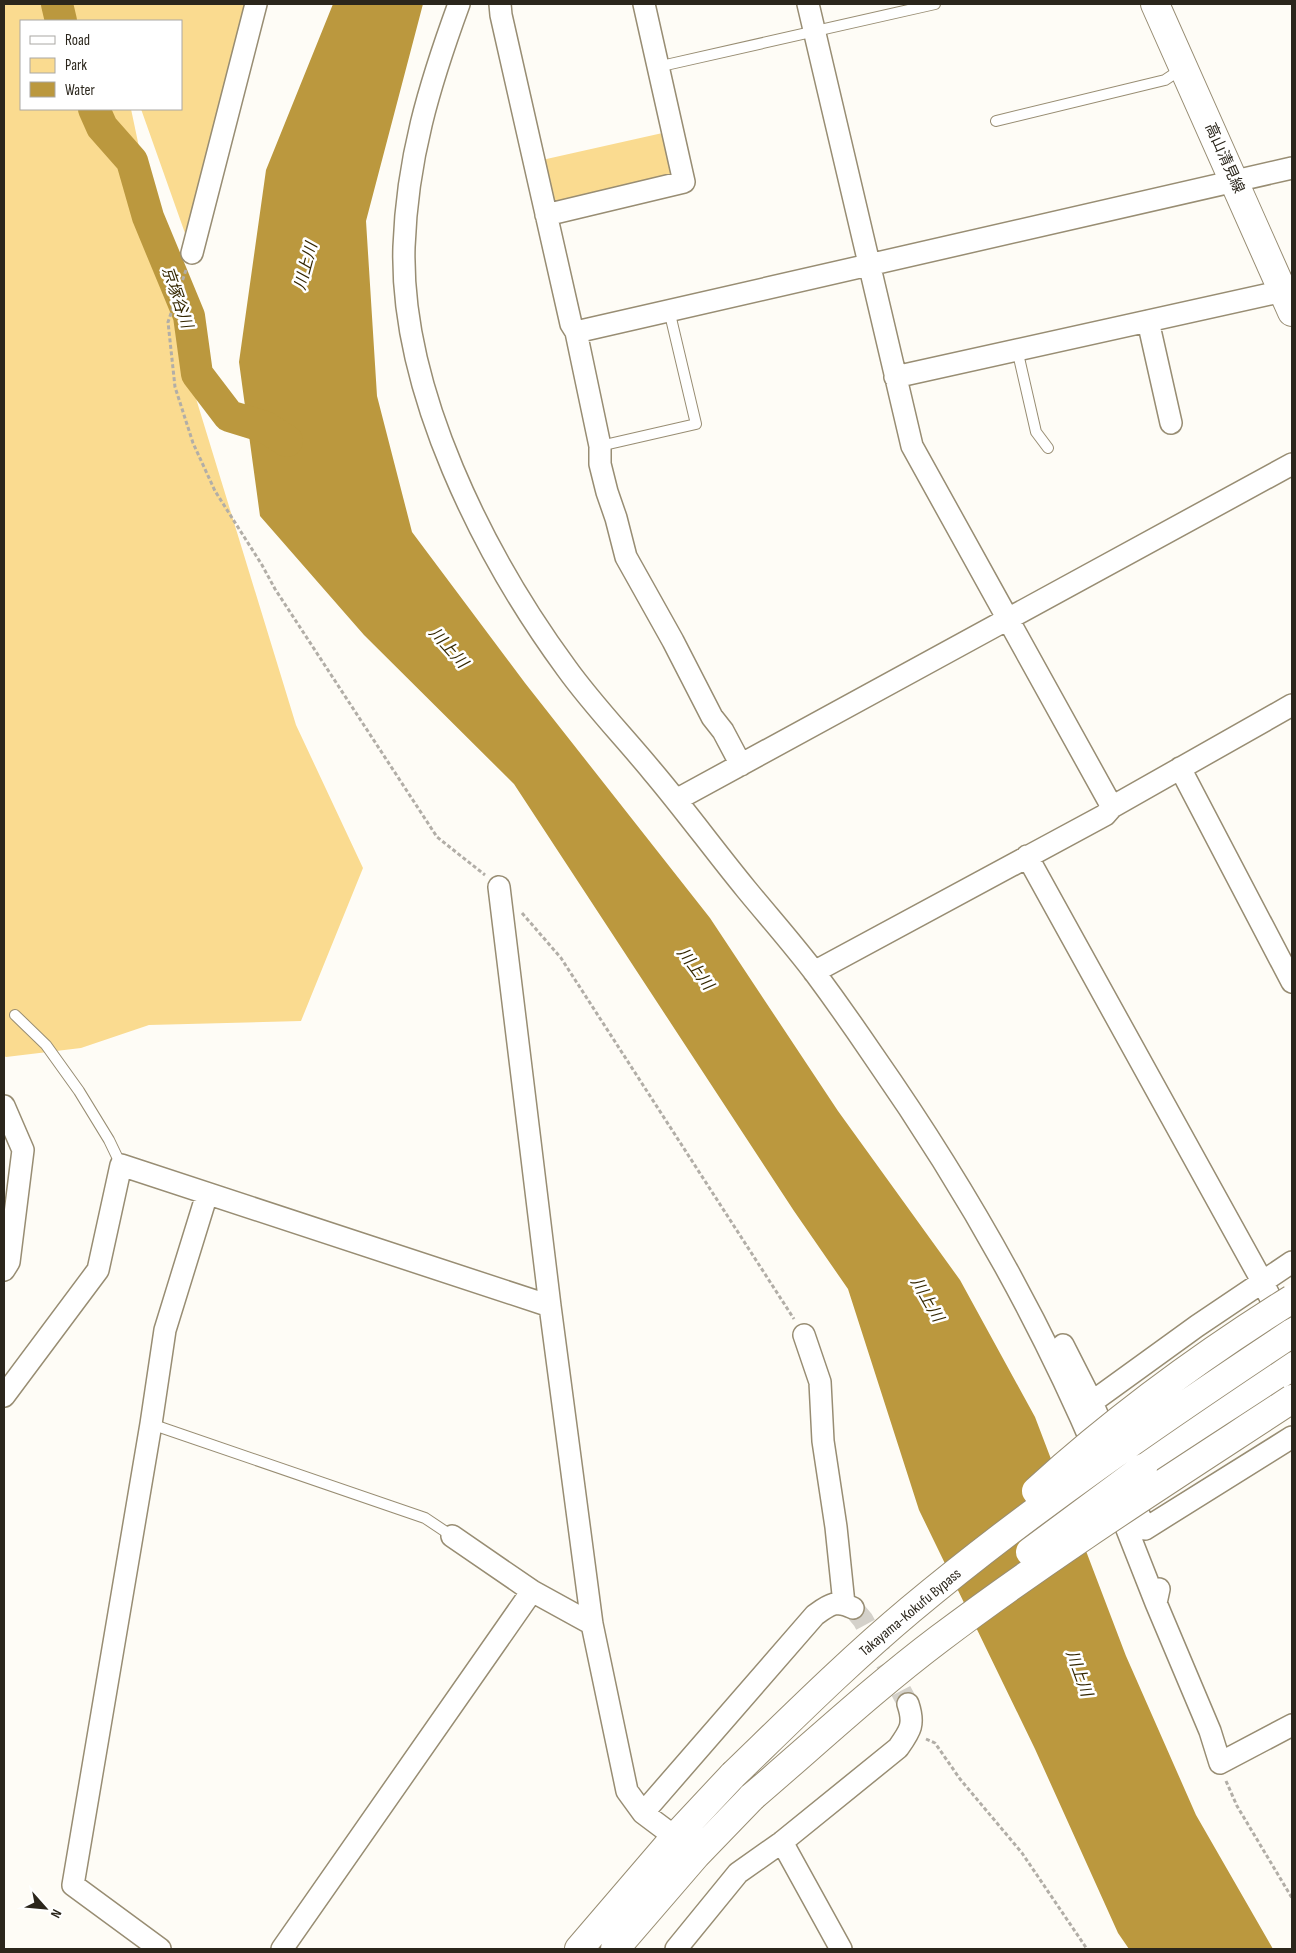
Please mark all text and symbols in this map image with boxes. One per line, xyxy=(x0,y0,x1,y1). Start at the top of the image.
legend xyxy=(20,20,182,110)
text: Road xyxy=(65,31,90,50)
text: Park xyxy=(65,56,87,75)
text: Water xyxy=(65,81,96,100)
street label: 高山清見線 xyxy=(1201,120,1248,196)
water label: 川上川 xyxy=(291,239,322,292)
water label: 京塚谷川 xyxy=(157,264,197,333)
water label: 川上川 xyxy=(425,624,472,674)
water label: 川上川 xyxy=(673,944,718,995)
water label: 川上川 xyxy=(906,1274,948,1327)
street label: Takayama-Kokufu Bypass xyxy=(855,1564,965,1661)
water label: 川上川 xyxy=(1061,1648,1096,1701)
north arrow xyxy=(20,1883,70,1933)
text: N xyxy=(47,1906,65,1921)

